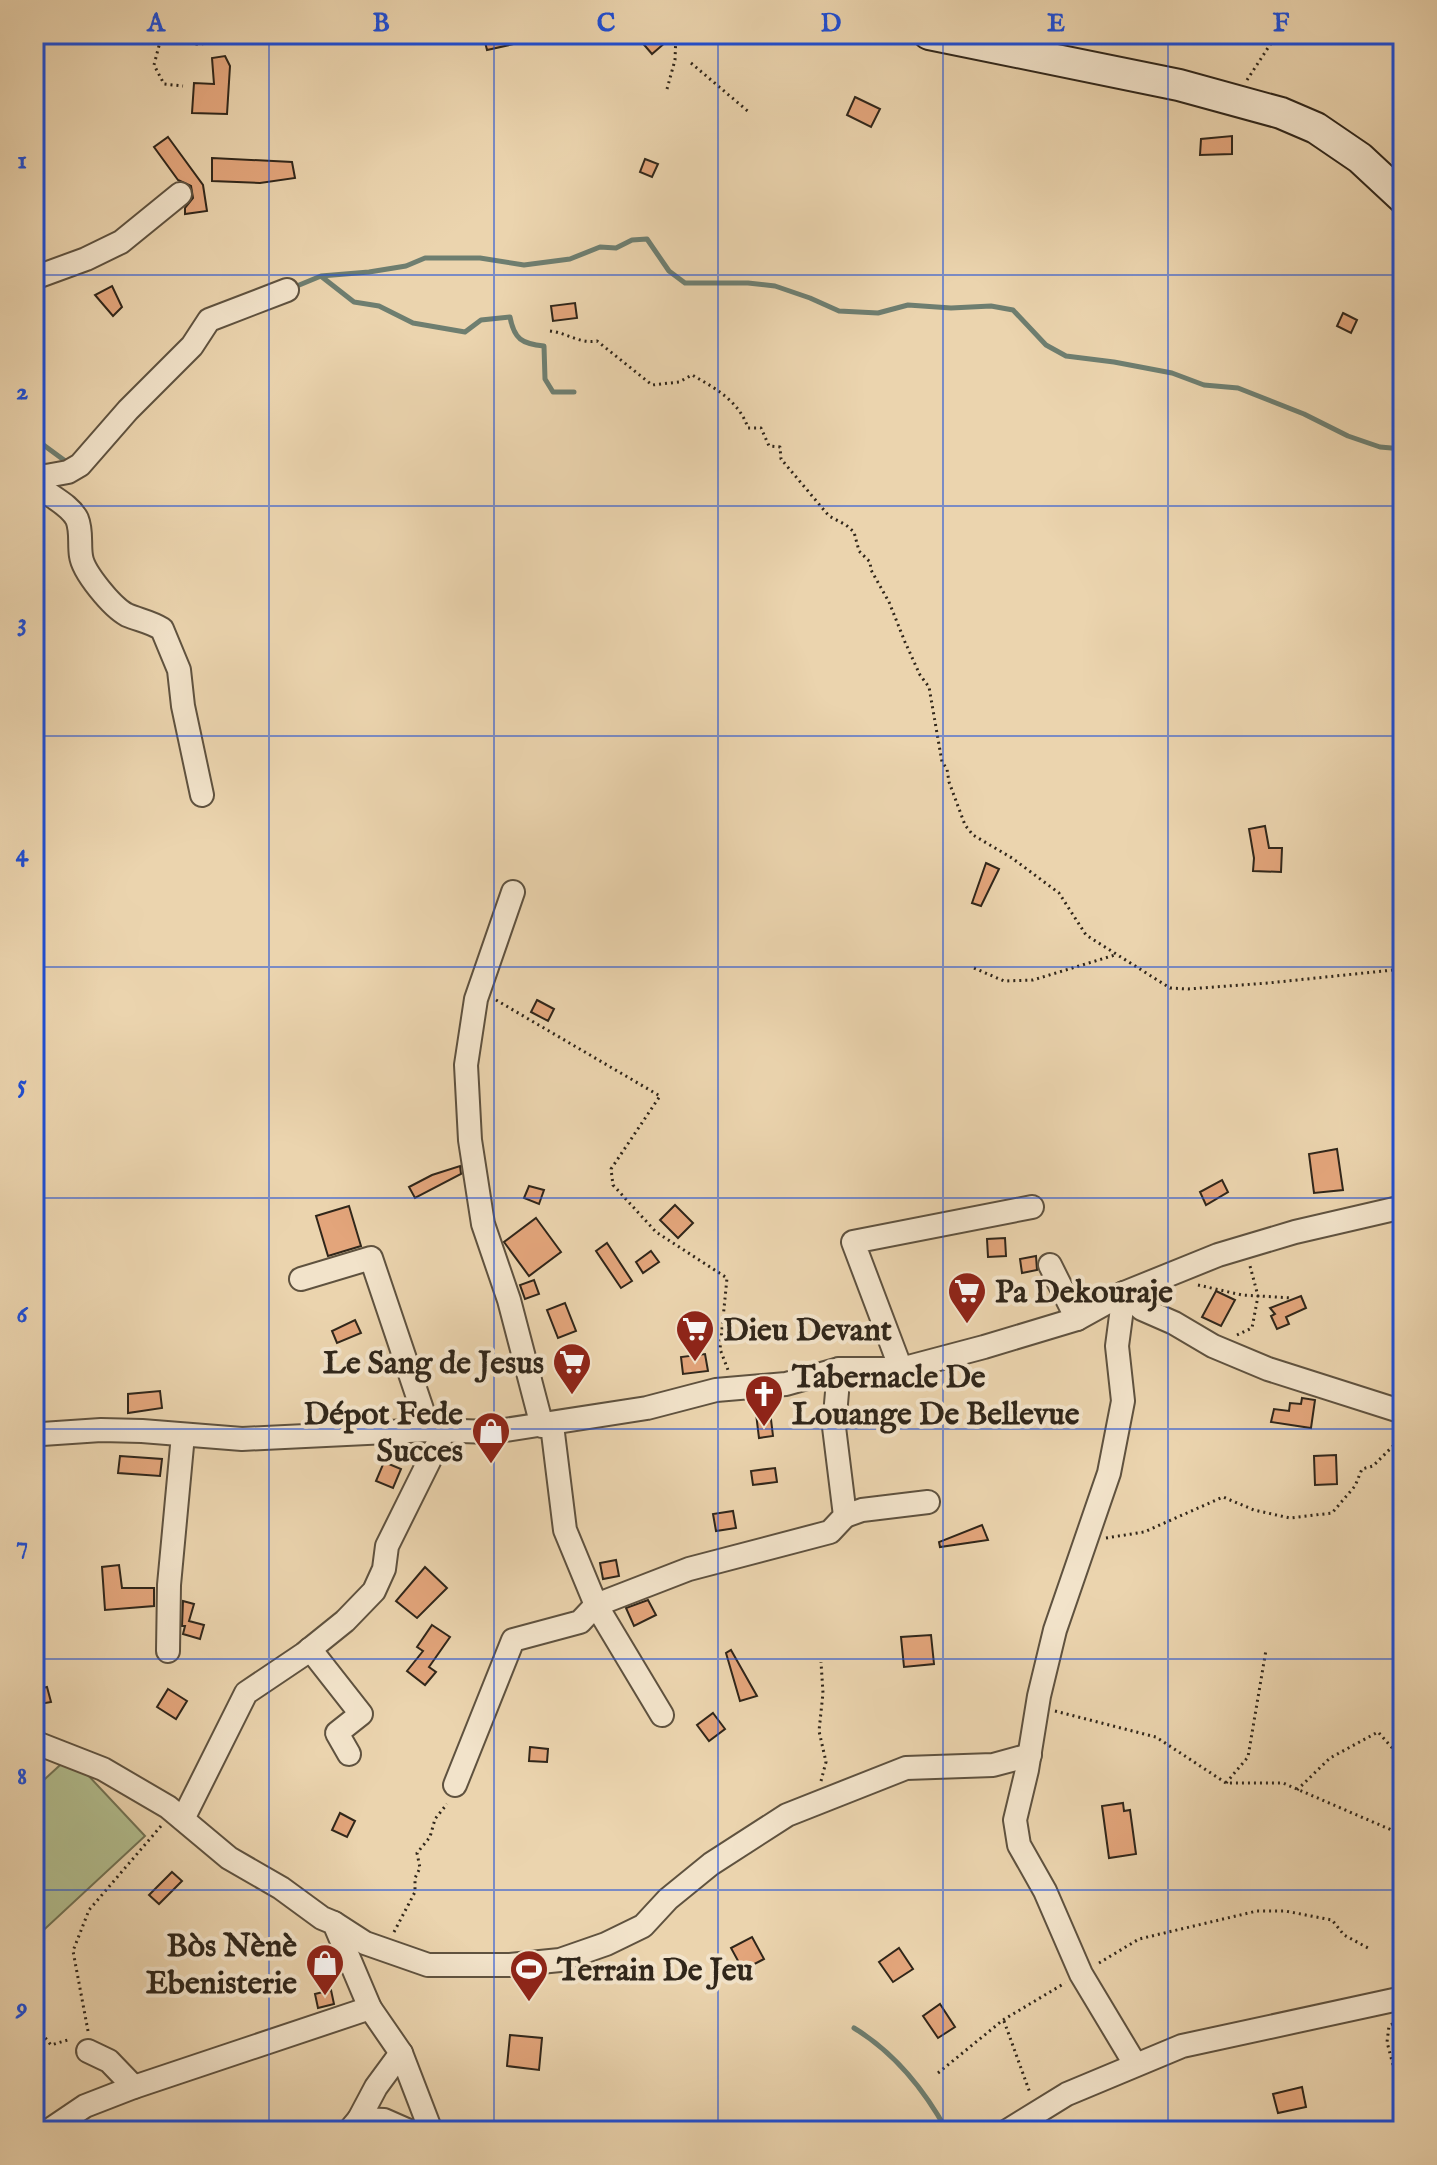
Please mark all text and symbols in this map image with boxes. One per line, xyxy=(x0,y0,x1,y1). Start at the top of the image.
text: A xyxy=(146,7,166,40)
text: B xyxy=(372,7,390,40)
text: C xyxy=(597,7,616,40)
text: D xyxy=(821,7,842,40)
text: E xyxy=(1047,7,1065,40)
text: F xyxy=(1273,7,1290,40)
text: 1 xyxy=(17,144,27,177)
text: 2 xyxy=(16,375,28,408)
text: 3 xyxy=(17,606,27,639)
text: 4 xyxy=(16,837,30,870)
text: 5 xyxy=(17,1068,27,1101)
supermarket icon: Pa Dekouraje xyxy=(946,1270,988,1325)
place label: Pa Dekouraje xyxy=(995,1273,1173,1314)
text: 6 xyxy=(17,1298,29,1331)
supermarket icon: Dieu Devant xyxy=(674,1308,716,1363)
place label: Dieu Devant xyxy=(723,1311,892,1352)
supermarket icon: Le Sang de Jesus xyxy=(551,1341,593,1396)
place label: Le Sang de Jesus xyxy=(323,1344,544,1385)
place label: Tabernacle De Louange De Bellevue xyxy=(791,1358,1080,1436)
church icon: Tabernacle De Louange De Bellevue xyxy=(743,1373,785,1428)
place label: Dépot Fede Succes xyxy=(304,1395,463,1473)
shop icon: Dépot Fede Succes xyxy=(470,1410,512,1465)
text: 7 xyxy=(16,1529,28,1562)
text: 8 xyxy=(17,1760,27,1793)
place label: Bòs Nènè Ebenisterie xyxy=(146,1927,297,2005)
shop icon: Bòs Nènè Ebenisterie xyxy=(304,1942,346,1997)
sports icon: Terrain De Jeu xyxy=(508,1948,550,2003)
place label: Terrain De Jeu xyxy=(556,1951,753,1992)
text: 9 xyxy=(15,1991,28,2024)

